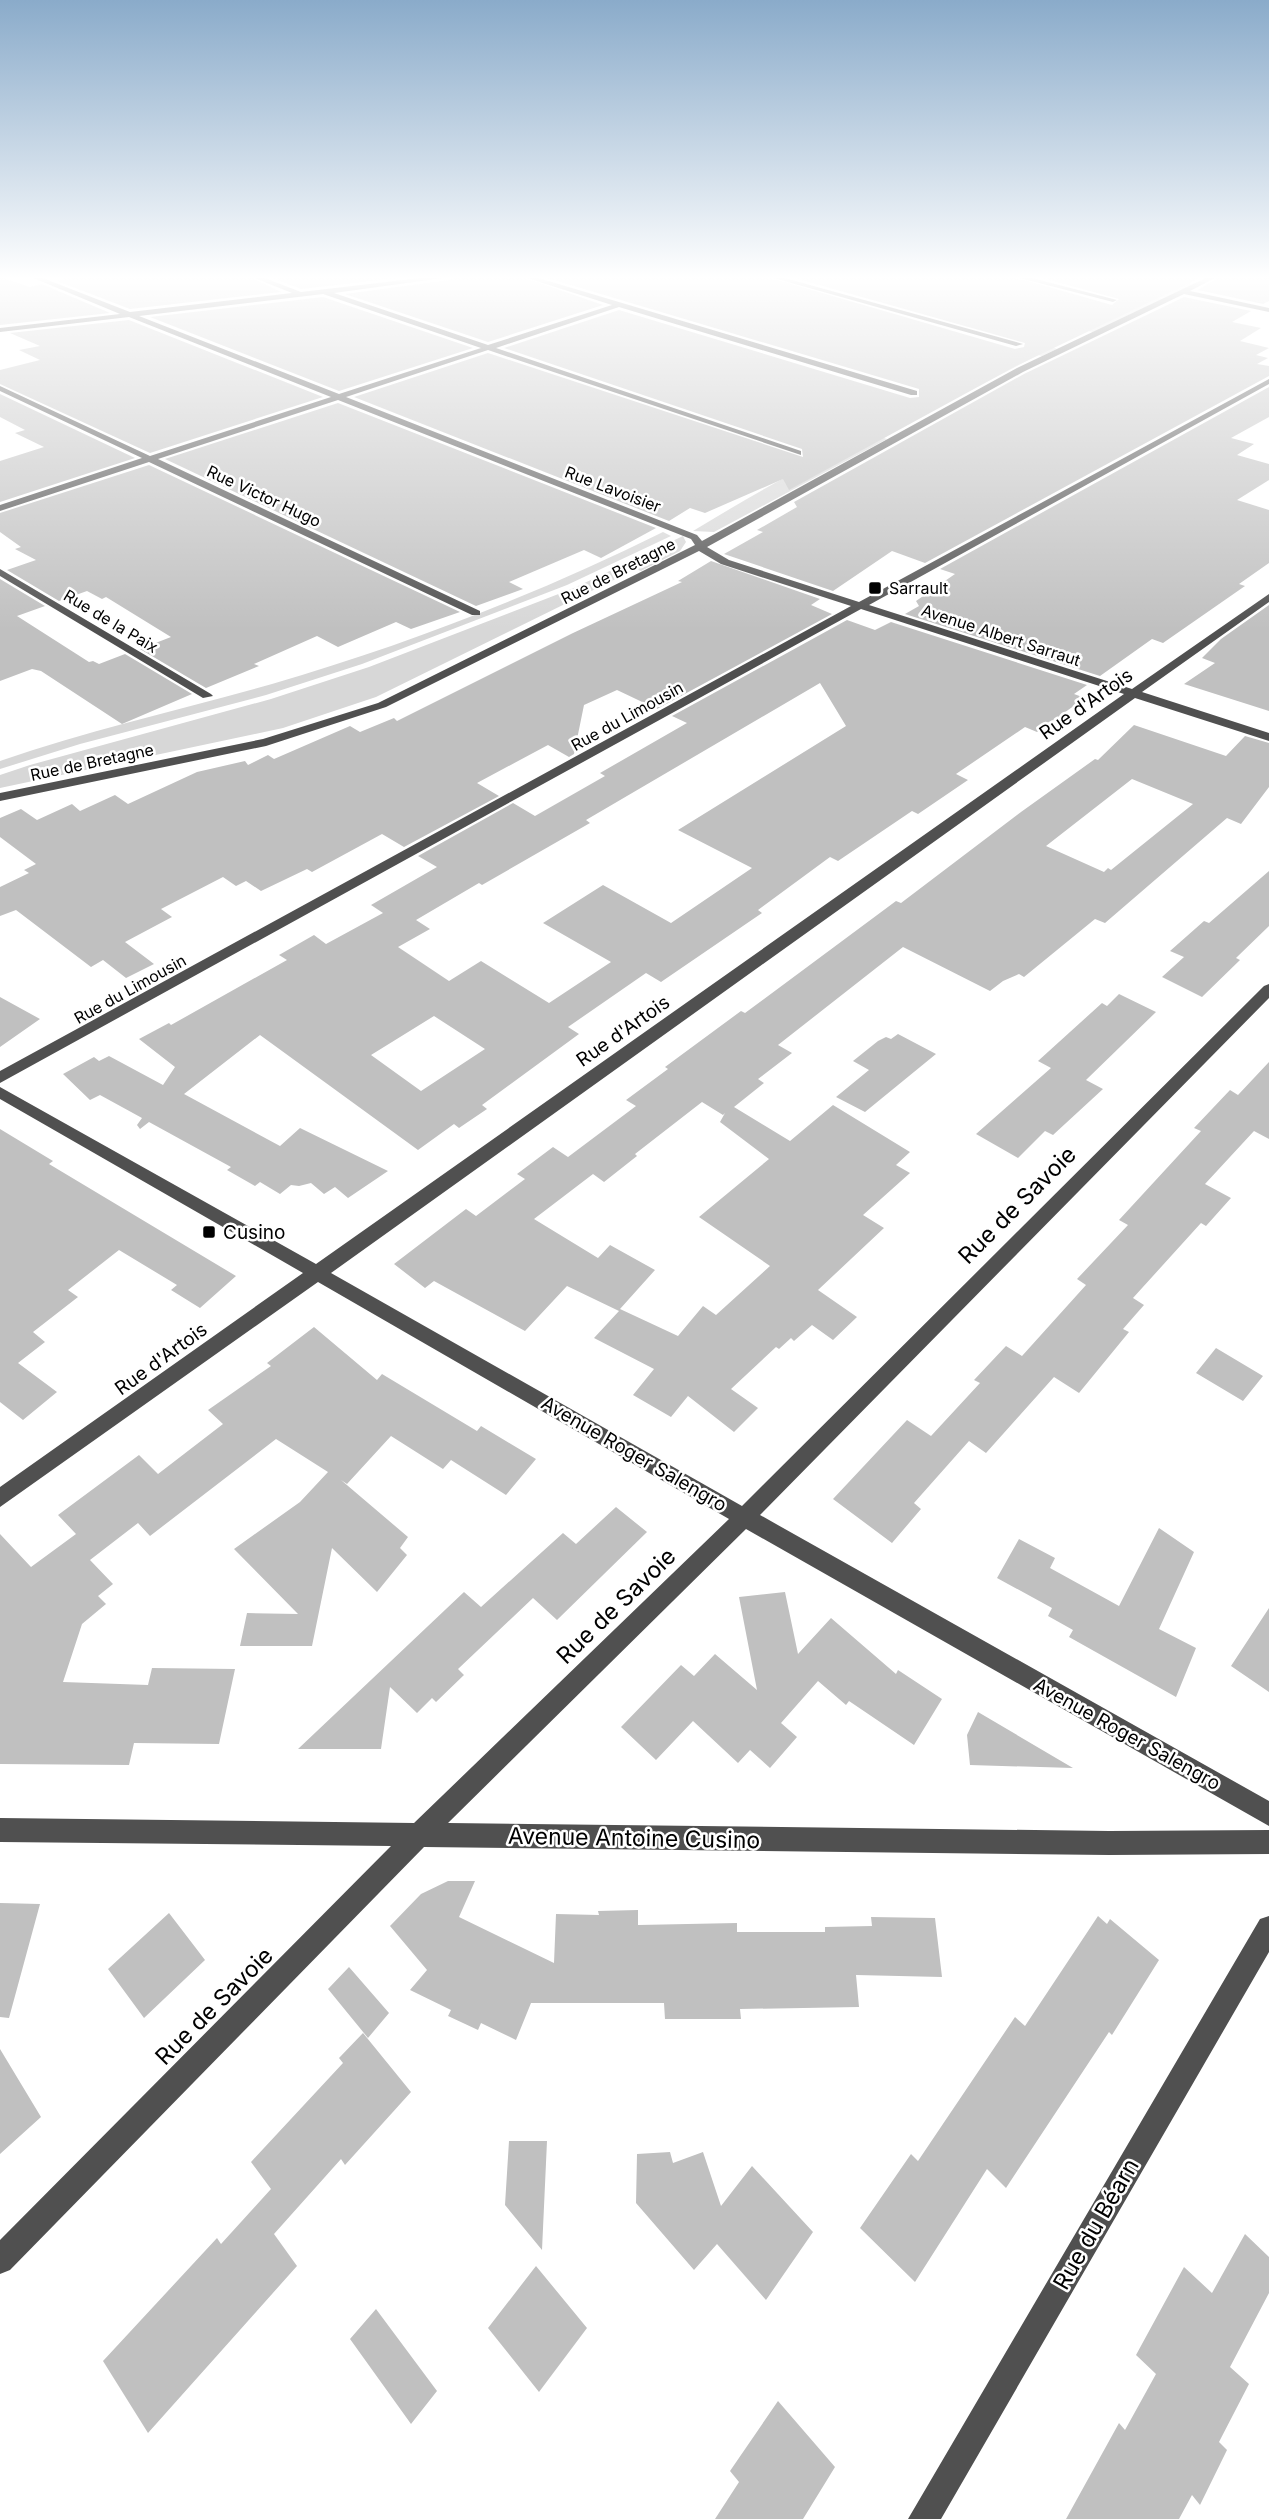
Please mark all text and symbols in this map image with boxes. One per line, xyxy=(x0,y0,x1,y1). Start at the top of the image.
street label: Rue Victor Hugo xyxy=(204,461,324,531)
street label: Rue Lavoisier xyxy=(562,462,664,516)
street label: Rue de Bretagne xyxy=(557,534,679,608)
place label: Sarrault xyxy=(889,578,948,598)
marker: Sarrault xyxy=(867,580,883,596)
street label: Rue de la Paix xyxy=(60,585,162,657)
street label: Avenue Albert Sarraut xyxy=(919,600,1083,670)
street label: Rue d'Artois xyxy=(1035,664,1137,744)
street label: Rue du Limousin xyxy=(567,677,687,755)
street label: Rue de Bretagne xyxy=(28,739,156,785)
street label: Rue du Limousin xyxy=(70,950,190,1028)
street label: Rue d'Artois xyxy=(572,991,674,1071)
street label: Rue de Savoie xyxy=(952,1140,1082,1270)
place label: Cusino xyxy=(223,1221,285,1244)
marker: Cusino xyxy=(201,1224,217,1240)
street label: Rue d'Artois xyxy=(110,1318,212,1400)
street label: Avenue Roger Salengro xyxy=(537,1391,731,1517)
street label: Rue de Savoie xyxy=(551,1542,681,1670)
street label: Avenue Roger Salengro xyxy=(1029,1673,1225,1795)
street label: Avenue Antoine Cusino xyxy=(508,1822,760,1854)
street label: Rue de Savoie xyxy=(149,1941,279,2071)
street label: Rue du Béarn xyxy=(1047,2154,1145,2294)

